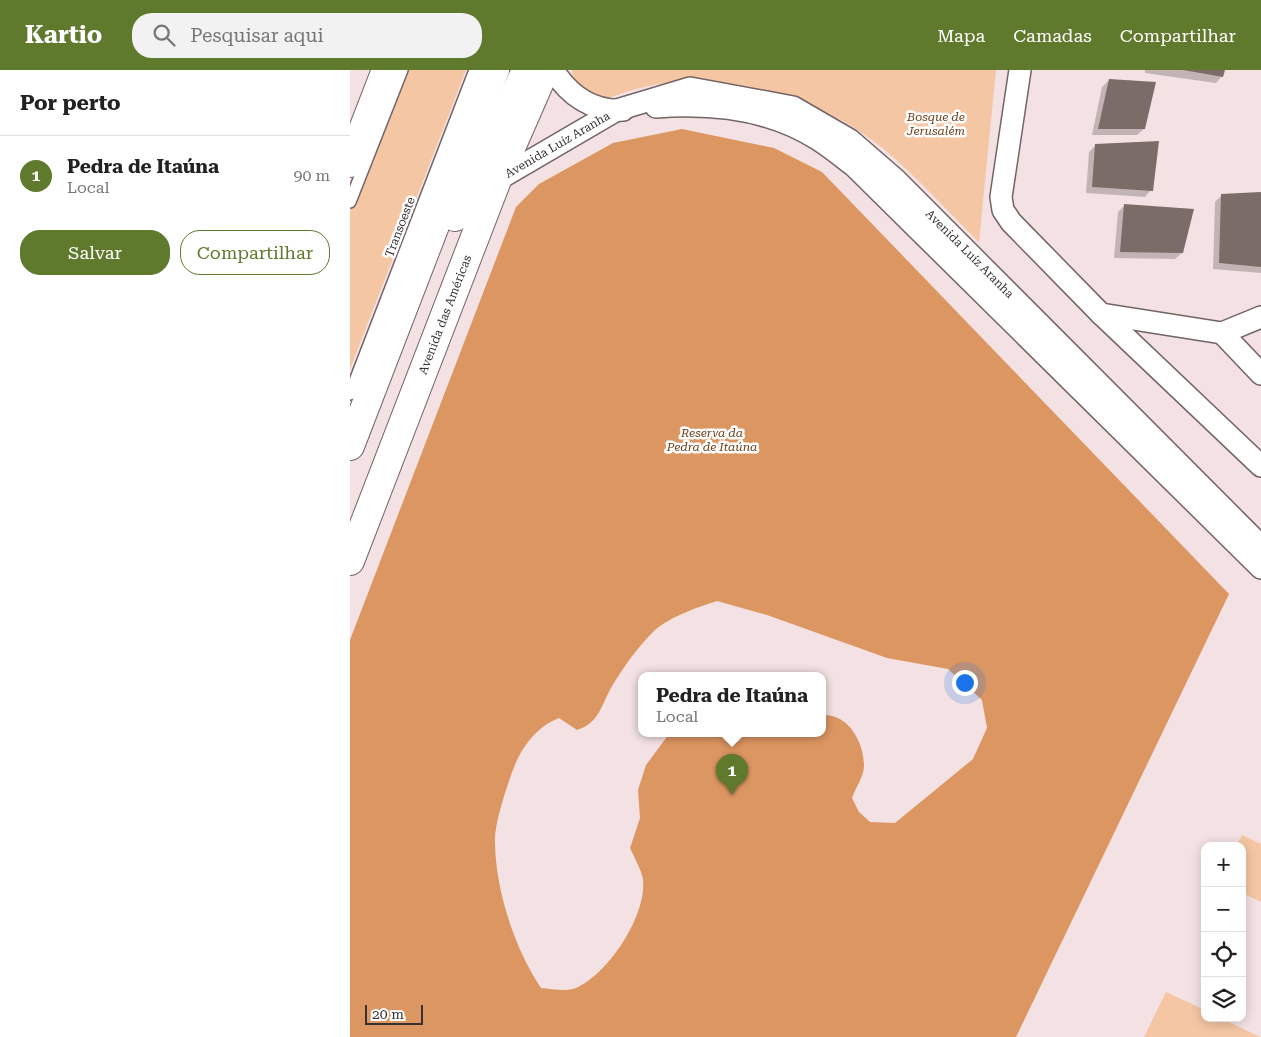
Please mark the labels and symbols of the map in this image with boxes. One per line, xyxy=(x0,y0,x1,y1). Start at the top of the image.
street label: Avenida Luíz Aranha xyxy=(502,108,613,181)
park label: Bosque de Jerusalém xyxy=(906,110,965,138)
street label: Transoeste xyxy=(382,195,418,259)
street label: Avenida Luíz Aranha xyxy=(923,207,1017,301)
street label: Avenida das Américas xyxy=(416,253,474,376)
park label: Reserva da Pedra de Itaúna xyxy=(666,426,757,454)
your location xyxy=(952,670,978,696)
pin: 1 xyxy=(716,754,748,795)
scale bar xyxy=(365,1002,422,1025)

